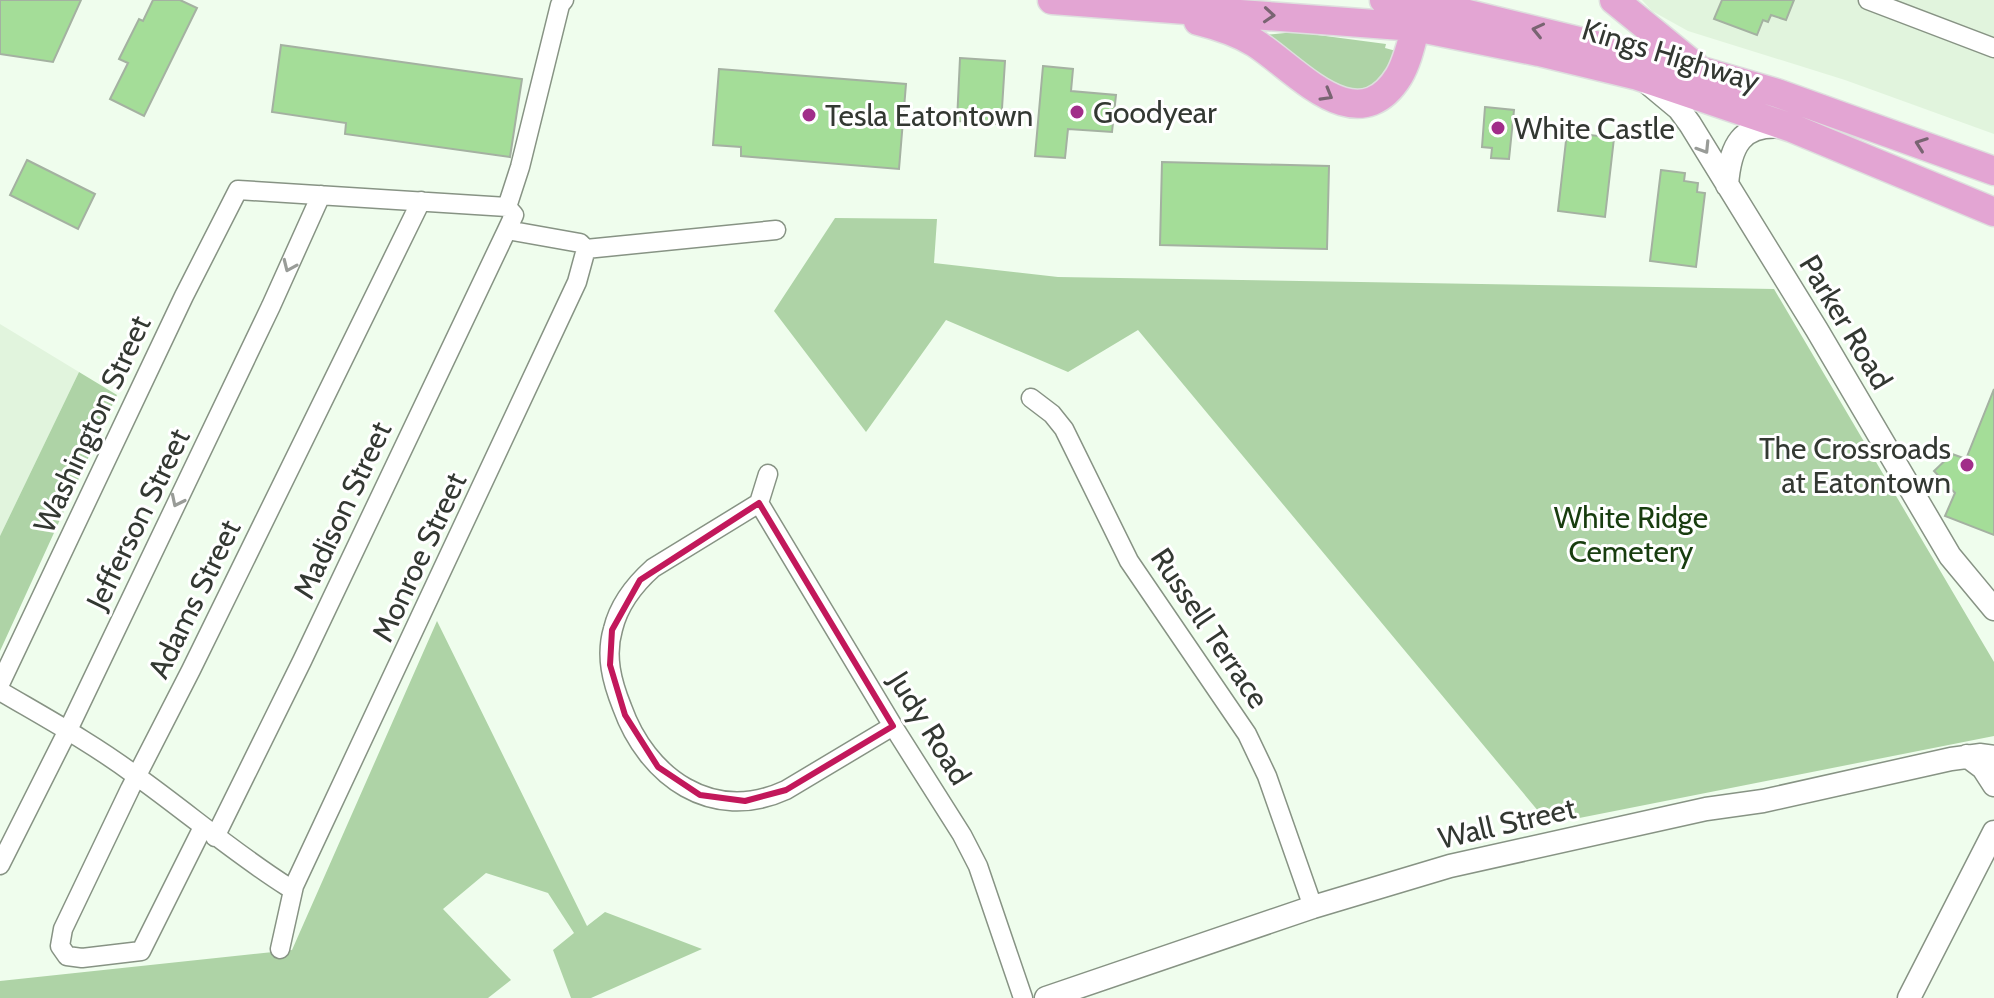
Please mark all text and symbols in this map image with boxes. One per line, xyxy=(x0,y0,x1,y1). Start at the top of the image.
one-way arrow xyxy=(1263,6,1276,23)
street label: Kings Highway xyxy=(1578,10,1764,100)
one-way arrow xyxy=(1531,23,1545,40)
one-way arrow xyxy=(1318,85,1333,101)
place label: Goodyear xyxy=(1093,94,1217,131)
place label: Tesla Eatontown xyxy=(825,97,1033,134)
marker: Goodyear xyxy=(1068,103,1086,121)
marker: Tesla Eatontown xyxy=(800,106,818,124)
place label: White Castle xyxy=(1514,110,1675,147)
marker: White Castle xyxy=(1489,119,1507,137)
one-way arrow xyxy=(1914,137,1928,154)
one-way arrow xyxy=(1695,139,1710,154)
street label: Parker Road xyxy=(1791,248,1901,396)
one-way arrow xyxy=(283,258,299,273)
street label: Washington Street xyxy=(25,309,159,539)
street label: Madison Street xyxy=(285,416,399,604)
street label: Jefferson Street xyxy=(78,423,198,616)
place label: The Crossroads at Eatontown xyxy=(1759,430,1951,501)
marker: The Crossroads at Eatontown xyxy=(1958,456,1976,474)
street label: Monroe Street xyxy=(364,467,474,647)
one-way arrow xyxy=(171,493,187,508)
park label: White Ridge Cemetery xyxy=(1554,499,1708,570)
street label: Adams Street xyxy=(140,514,248,684)
street label: Russell Terrace xyxy=(1143,541,1277,715)
street label: Judy Road xyxy=(880,664,979,792)
street label: Wall Street xyxy=(1435,789,1579,857)

